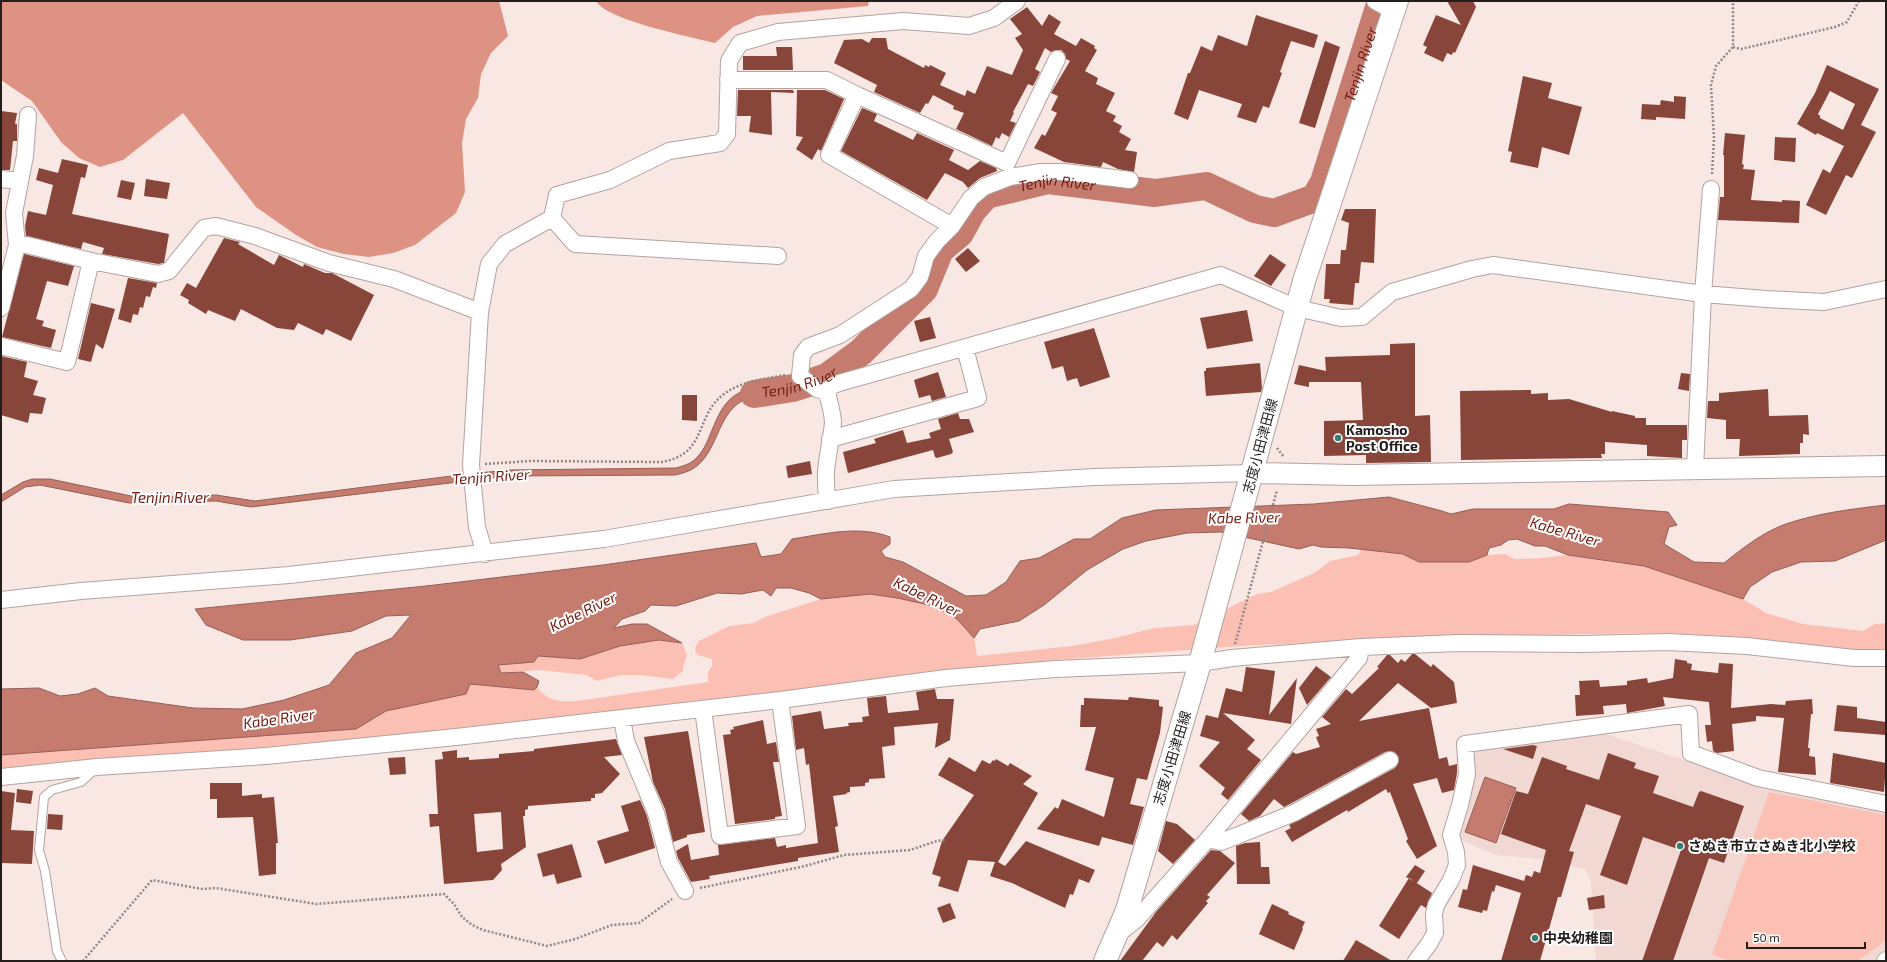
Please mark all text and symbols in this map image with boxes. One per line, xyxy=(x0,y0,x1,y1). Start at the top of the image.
water label: Tenjin River xyxy=(1340,23,1381,104)
water label: Tenjin River xyxy=(1016,170,1098,195)
water label: Tenjin River xyxy=(760,362,841,401)
street label: 志度小田津田線 xyxy=(1239,396,1280,495)
place label: Kamosho Post Office xyxy=(1346,421,1418,454)
marker: Kamosho Post Office xyxy=(1333,433,1343,443)
water label: Tenjin River xyxy=(451,464,532,489)
water label: Tenjin River xyxy=(131,488,210,507)
water label: Kabe River xyxy=(1208,507,1281,527)
water label: Kabe River xyxy=(1528,512,1603,550)
water label: Kabe River xyxy=(891,572,965,620)
water label: Kabe River xyxy=(546,587,620,635)
water label: Kabe River xyxy=(242,704,317,732)
street label: 志度小田津田線 xyxy=(1149,709,1194,807)
place label: さぬき市立さぬき北小学校 xyxy=(1688,837,1855,854)
marker: さぬき市立さぬき北小学校 xyxy=(1675,841,1685,851)
scale bar xyxy=(1747,924,1865,950)
place label: 中央幼稚園 xyxy=(1543,929,1613,946)
text: 50 m xyxy=(1753,930,1780,944)
marker: 中央幼稚園 xyxy=(1530,933,1540,943)

